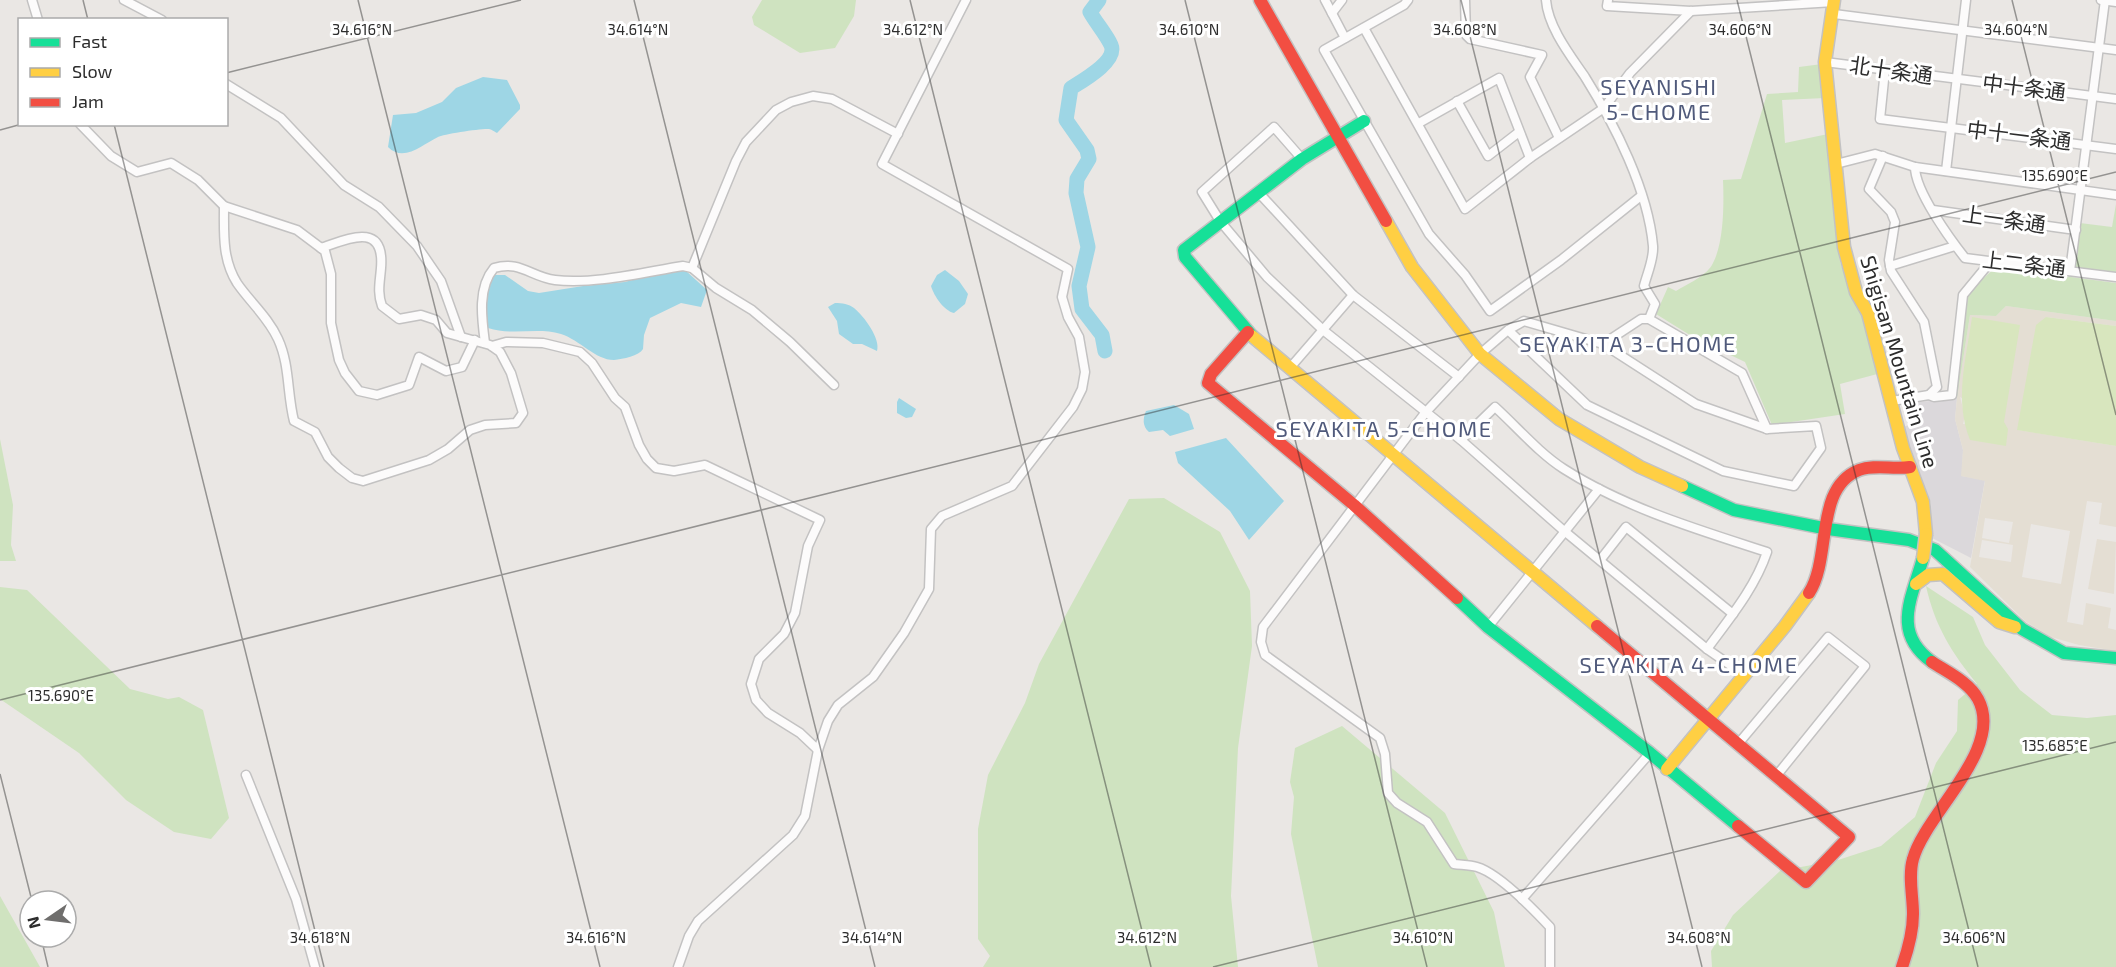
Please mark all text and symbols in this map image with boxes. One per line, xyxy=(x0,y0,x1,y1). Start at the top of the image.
legend xyxy=(18,18,228,126)
text: 34.616°N xyxy=(332,20,392,38)
text: 34.614°N xyxy=(608,20,668,38)
text: 34.612°N xyxy=(883,20,943,38)
text: 34.610°N xyxy=(1159,20,1219,38)
text: 34.608°N xyxy=(1433,20,1497,38)
text: 34.606°N xyxy=(1708,20,1772,38)
text: 34.604°N xyxy=(1984,20,2048,38)
text: Fast xyxy=(72,30,107,52)
street label: 北十条通 xyxy=(1848,51,1935,88)
text: Slow xyxy=(72,60,113,82)
street label: 中十条通 xyxy=(1981,69,2067,104)
district label: SEYANISHI 5-CHOME xyxy=(1600,73,1718,124)
text: Jam xyxy=(72,90,104,112)
street label: 中十一条通 xyxy=(1966,116,2073,153)
text: 135.690°E xyxy=(2022,166,2088,184)
street label: 上一条通 xyxy=(1961,200,2048,237)
street label: 上二条通 xyxy=(1981,246,2067,281)
street label: Shigisan Mountain Line xyxy=(1856,252,1945,471)
district label: SEYAKITA 3-CHOME xyxy=(1519,330,1737,356)
district label: SEYAKITA 5-CHOME xyxy=(1275,415,1493,441)
district label: SEYAKITA 4-CHOME xyxy=(1580,651,1798,677)
text: 135.690°E xyxy=(28,686,94,704)
text: 135.685°E xyxy=(2022,736,2088,754)
north arrow xyxy=(18,889,78,949)
text: N xyxy=(22,915,44,931)
text: 34.618°N xyxy=(290,928,350,946)
text: 34.616°N xyxy=(566,928,626,946)
text: 34.614°N xyxy=(842,928,902,946)
text: 34.612°N xyxy=(1117,928,1177,946)
text: 34.610°N xyxy=(1393,928,1453,946)
text: 34.608°N xyxy=(1667,928,1731,946)
text: 34.606°N xyxy=(1942,928,2006,946)

